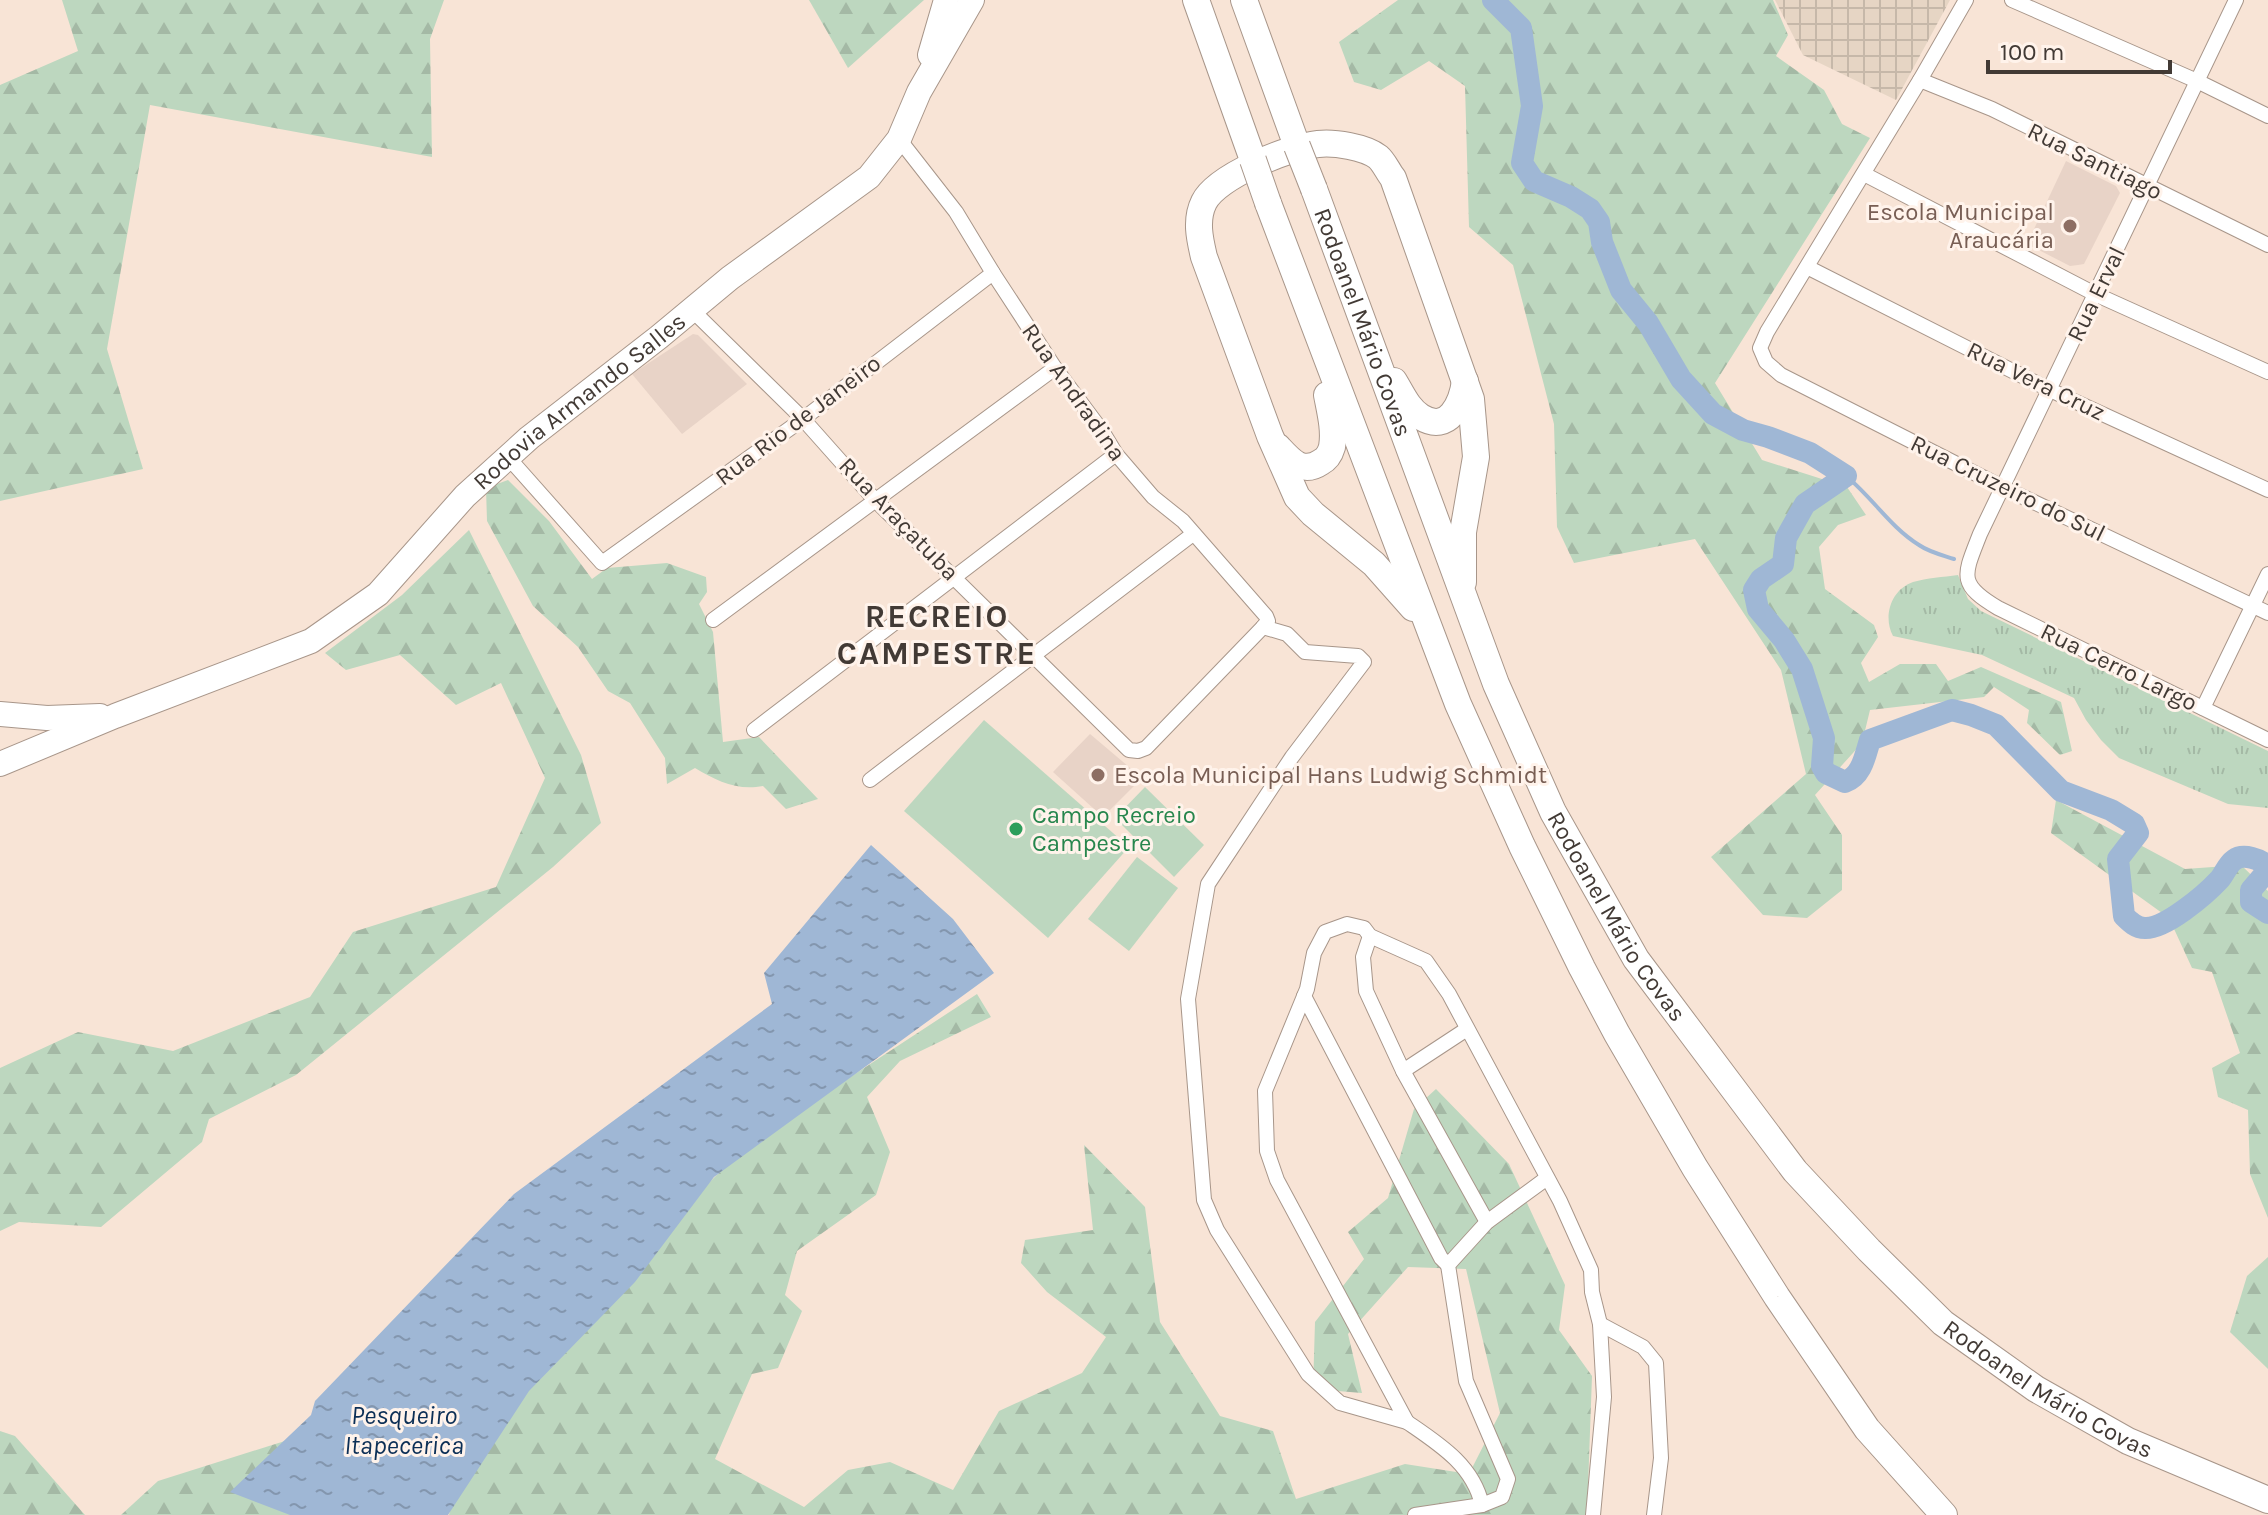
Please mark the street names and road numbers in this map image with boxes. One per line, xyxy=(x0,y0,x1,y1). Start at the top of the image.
street label: Rua Santiago xyxy=(2023,116,2167,206)
street label: Rodoanel Mário Covas xyxy=(1308,204,1418,441)
street label: Rua Erval xyxy=(2061,242,2131,346)
street label: Rodovia Armando Salles xyxy=(467,307,691,496)
street label: Rua Andradina xyxy=(1016,318,1132,466)
street label: Rua Vera Cruz xyxy=(1962,336,2110,426)
street label: Rua Rio de Janeiro xyxy=(710,349,886,491)
street label: Rua Cruzeiro do Sul xyxy=(1906,429,2110,547)
street label: Rua Araçatuba xyxy=(833,452,965,586)
street label: Rua Cerro Largo xyxy=(2036,617,2202,717)
street label: Rodoanel Mário Covas xyxy=(1542,807,1692,1027)
street label: Rodoanel Mário Covas xyxy=(1938,1314,2157,1464)

